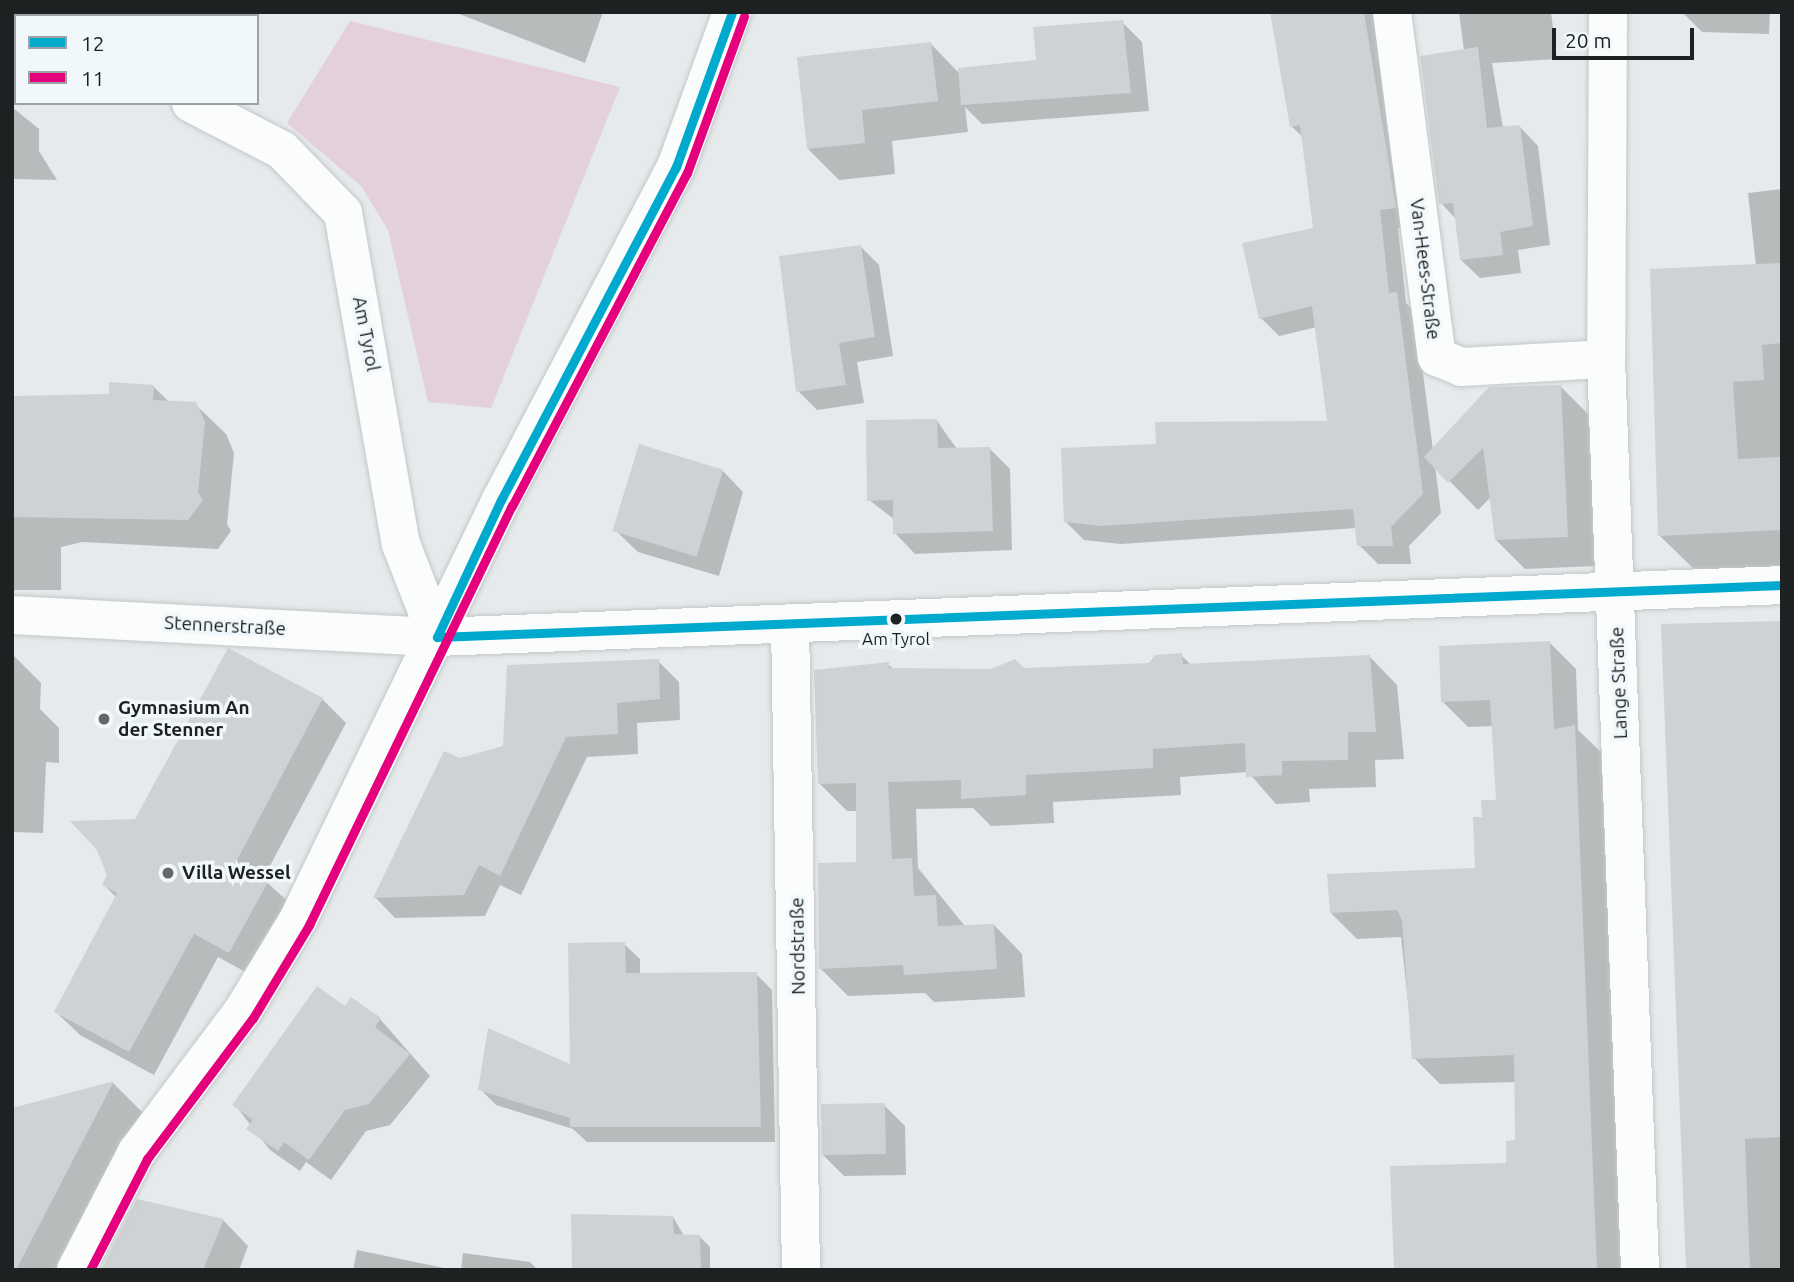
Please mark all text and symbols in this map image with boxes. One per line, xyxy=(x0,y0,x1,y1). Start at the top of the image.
legend xyxy=(14,14,259,105)
scale bar xyxy=(1556,14,1698,58)
text: 20 m xyxy=(1565,28,1612,52)
text: 12 xyxy=(81,31,105,55)
text: 11 xyxy=(81,66,105,90)
street label: Van-Hees-Straße xyxy=(1405,197,1445,341)
street label: Am Tyrol xyxy=(348,295,384,373)
street label: Stennerstraße xyxy=(164,611,286,641)
marker: Am Tyrol xyxy=(889,612,903,626)
street label: Lange Straße xyxy=(1606,626,1632,740)
place label: Am Tyrol xyxy=(862,629,930,649)
place label: Gymnasium An der Stenner xyxy=(118,697,250,741)
marker: Gymnasium An der Stenner xyxy=(96,711,112,727)
place label: Villa Wessel xyxy=(182,862,291,884)
marker: Villa Wessel xyxy=(160,865,176,881)
street label: Nordstraße xyxy=(786,897,810,995)

